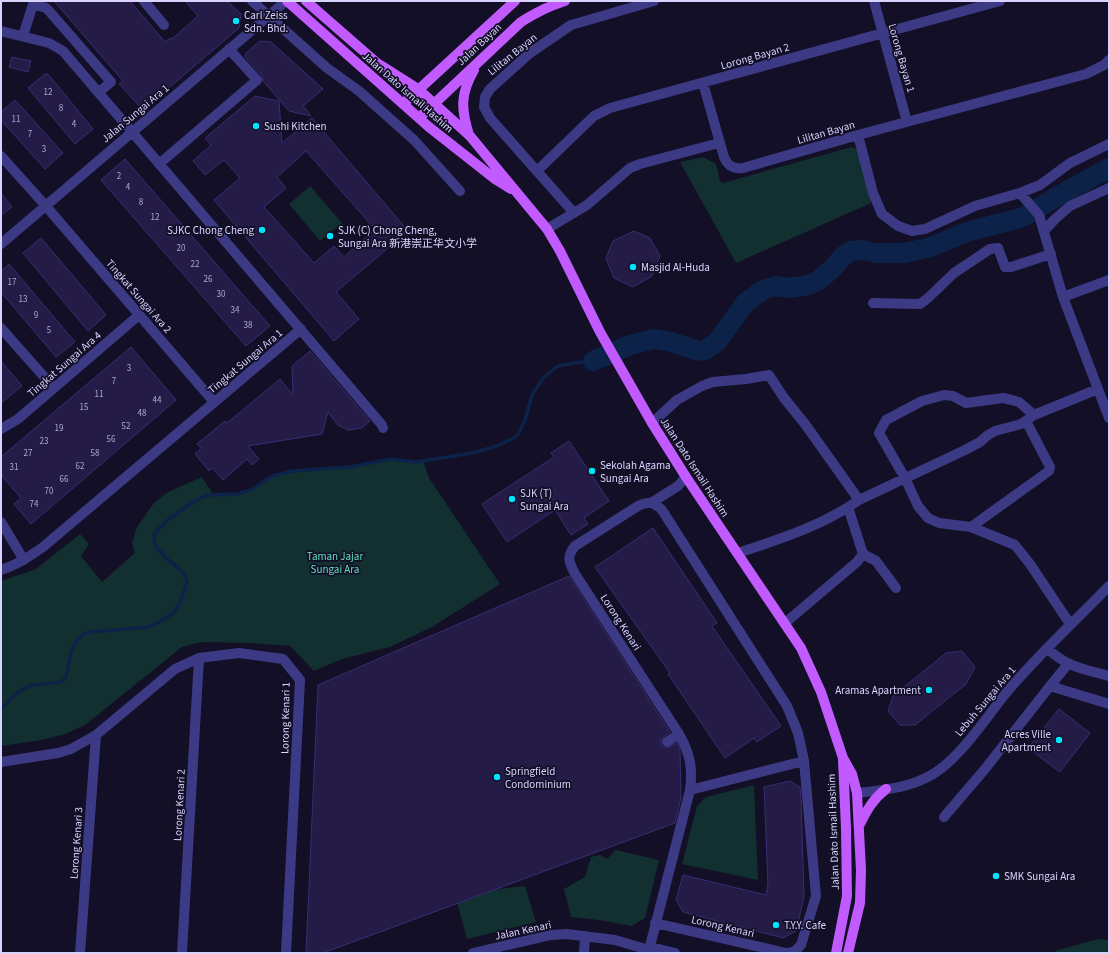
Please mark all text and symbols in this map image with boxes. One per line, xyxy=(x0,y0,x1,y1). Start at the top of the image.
place label: Carl Zeiss Sdn. Bhd. xyxy=(244,8,288,36)
marker: Carl Zeiss Sdn. Bhd. xyxy=(231,16,241,26)
street label: Jalan Bayan xyxy=(454,20,505,69)
street label: Lorong Bayan 1 xyxy=(885,22,918,94)
street label: Lilitan Bayan xyxy=(485,30,540,79)
street label: Lorong Bayan 2 xyxy=(719,40,791,73)
street label: Jalan Dato Ismail Hashim xyxy=(359,49,456,136)
street label: Jalan Sungai Ara 1 xyxy=(98,81,172,146)
house number: 12 xyxy=(44,86,53,99)
house number: 8 xyxy=(59,102,64,115)
house number: 11 xyxy=(12,113,20,126)
street label: Lilitan Bayan xyxy=(796,117,857,148)
house number: 4 xyxy=(72,118,77,131)
place label: Sushi Kitchen xyxy=(264,119,326,134)
marker: Sushi Kitchen xyxy=(251,121,261,131)
house number: 7 xyxy=(28,128,33,141)
house number: 3 xyxy=(42,143,47,156)
house number: 2 xyxy=(117,170,122,183)
house number: 4 xyxy=(126,181,131,194)
house number: 8 xyxy=(139,196,144,209)
house number: 12 xyxy=(151,211,160,224)
place label: SJKC Chong Cheng xyxy=(167,223,254,238)
place label: SJK (C) Chong Cheng, Sungai Ara 新港崇正华文小学 xyxy=(338,223,477,251)
marker: SJKC Chong Cheng xyxy=(257,225,267,235)
marker: SJK (C) Chong Cheng, Sungai Ara 新港崇正华文小学 xyxy=(325,231,335,241)
house number: 20 xyxy=(177,242,186,255)
street label: Tingkat Sungai Ara 2 xyxy=(102,256,175,336)
house number: 22 xyxy=(191,258,200,271)
place label: Masjid Al-Huda xyxy=(641,260,710,275)
marker: Masjid Al-Huda xyxy=(628,262,638,272)
house number: 26 xyxy=(204,273,213,286)
house number: 17 xyxy=(8,276,17,289)
house number: 30 xyxy=(217,288,226,301)
house number: 13 xyxy=(19,293,28,306)
house number: 34 xyxy=(231,304,240,317)
house number: 9 xyxy=(34,309,39,322)
house number: 38 xyxy=(244,319,253,332)
house number: 5 xyxy=(47,324,52,337)
street label: Tingkat Sungai Ara 1 xyxy=(205,326,286,397)
street label: Tingkat Sungai Ara 4 xyxy=(24,328,105,401)
house number: 3 xyxy=(127,362,132,375)
house number: 7 xyxy=(112,375,117,388)
house number: 11 xyxy=(95,388,103,401)
house number: 44 xyxy=(153,394,162,407)
house number: 15 xyxy=(80,401,89,414)
house number: 48 xyxy=(138,407,147,420)
street label: Jalan Dato Ismail Hashim xyxy=(657,414,733,520)
house number: 52 xyxy=(122,420,131,433)
house number: 19 xyxy=(55,422,64,435)
house number: 56 xyxy=(107,433,116,446)
house number: 23 xyxy=(40,435,49,448)
house number: 27 xyxy=(24,447,33,460)
house number: 58 xyxy=(91,447,100,460)
place label: Sekolah Agama Sungai Ara xyxy=(600,458,671,486)
house number: 62 xyxy=(76,460,85,473)
house number: 31 xyxy=(10,461,18,474)
marker: Sekolah Agama Sungai Ara xyxy=(587,466,597,476)
house number: 66 xyxy=(60,473,69,486)
house number: 70 xyxy=(45,485,54,498)
place label: SJK (T) Sungai Ara xyxy=(520,486,569,514)
marker: SJK (T) Sungai Ara xyxy=(507,494,517,504)
house number: 74 xyxy=(30,498,39,511)
park label: Taman Jajar Sungai Ara xyxy=(307,549,363,577)
street label: Lorong Kenari xyxy=(597,591,644,653)
street label: Lebuh Sungai Ara 1 xyxy=(952,663,1019,740)
street label: Lorong Kenari 1 xyxy=(277,682,294,754)
place label: Aramas Apartment xyxy=(835,683,921,698)
marker: Aramas Apartment xyxy=(924,685,934,695)
place label: Acres Ville Apartment xyxy=(1002,727,1052,755)
marker: Acres Ville Apartment xyxy=(1054,735,1064,745)
place label: Springfield Condominium xyxy=(505,764,571,792)
street label: Lorong Kenari 2 xyxy=(170,769,189,841)
marker: Springfield Condominium xyxy=(492,772,502,782)
street label: Jalan Dato Ismail Hashim xyxy=(824,774,843,890)
street label: Lorong Kenari 3 xyxy=(67,807,86,880)
place label: SMK Sungai Ara xyxy=(1004,869,1075,884)
marker: SMK Sungai Ara xyxy=(991,871,1001,881)
street label: Lorong Kenari xyxy=(690,912,756,941)
street label: Jalan Kenari xyxy=(494,917,553,944)
place label: T.Y.Y. Cafe xyxy=(784,918,827,933)
marker: T.Y.Y. Cafe xyxy=(771,920,781,930)

